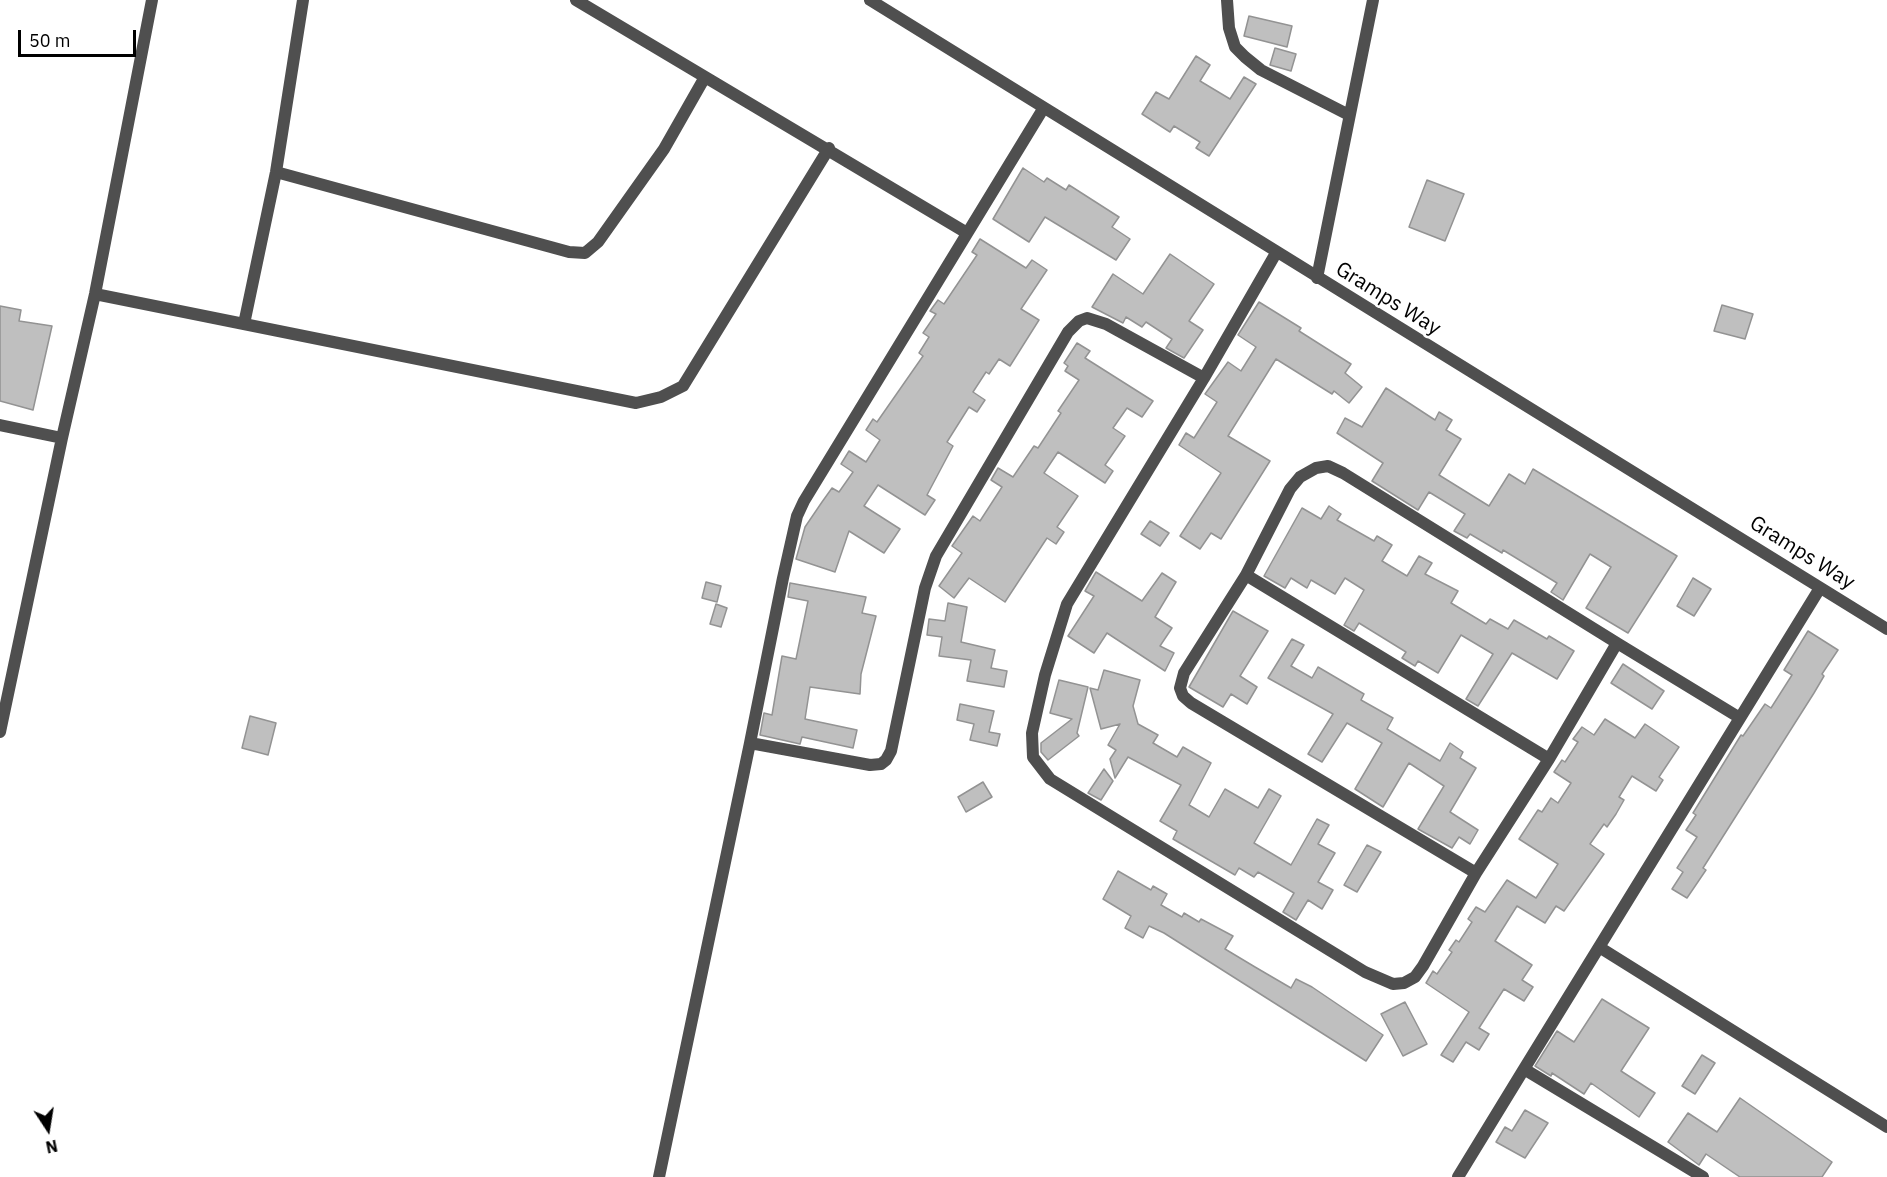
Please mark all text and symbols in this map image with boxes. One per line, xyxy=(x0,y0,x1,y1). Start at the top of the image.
scale bar xyxy=(21,18,140,56)
text: 50 m xyxy=(29,29,71,52)
street label: Gramps Way xyxy=(1331,257,1445,341)
street label: Gramps Way xyxy=(1745,511,1859,595)
north arrow xyxy=(18,1099,78,1159)
text: N xyxy=(44,1136,59,1158)

